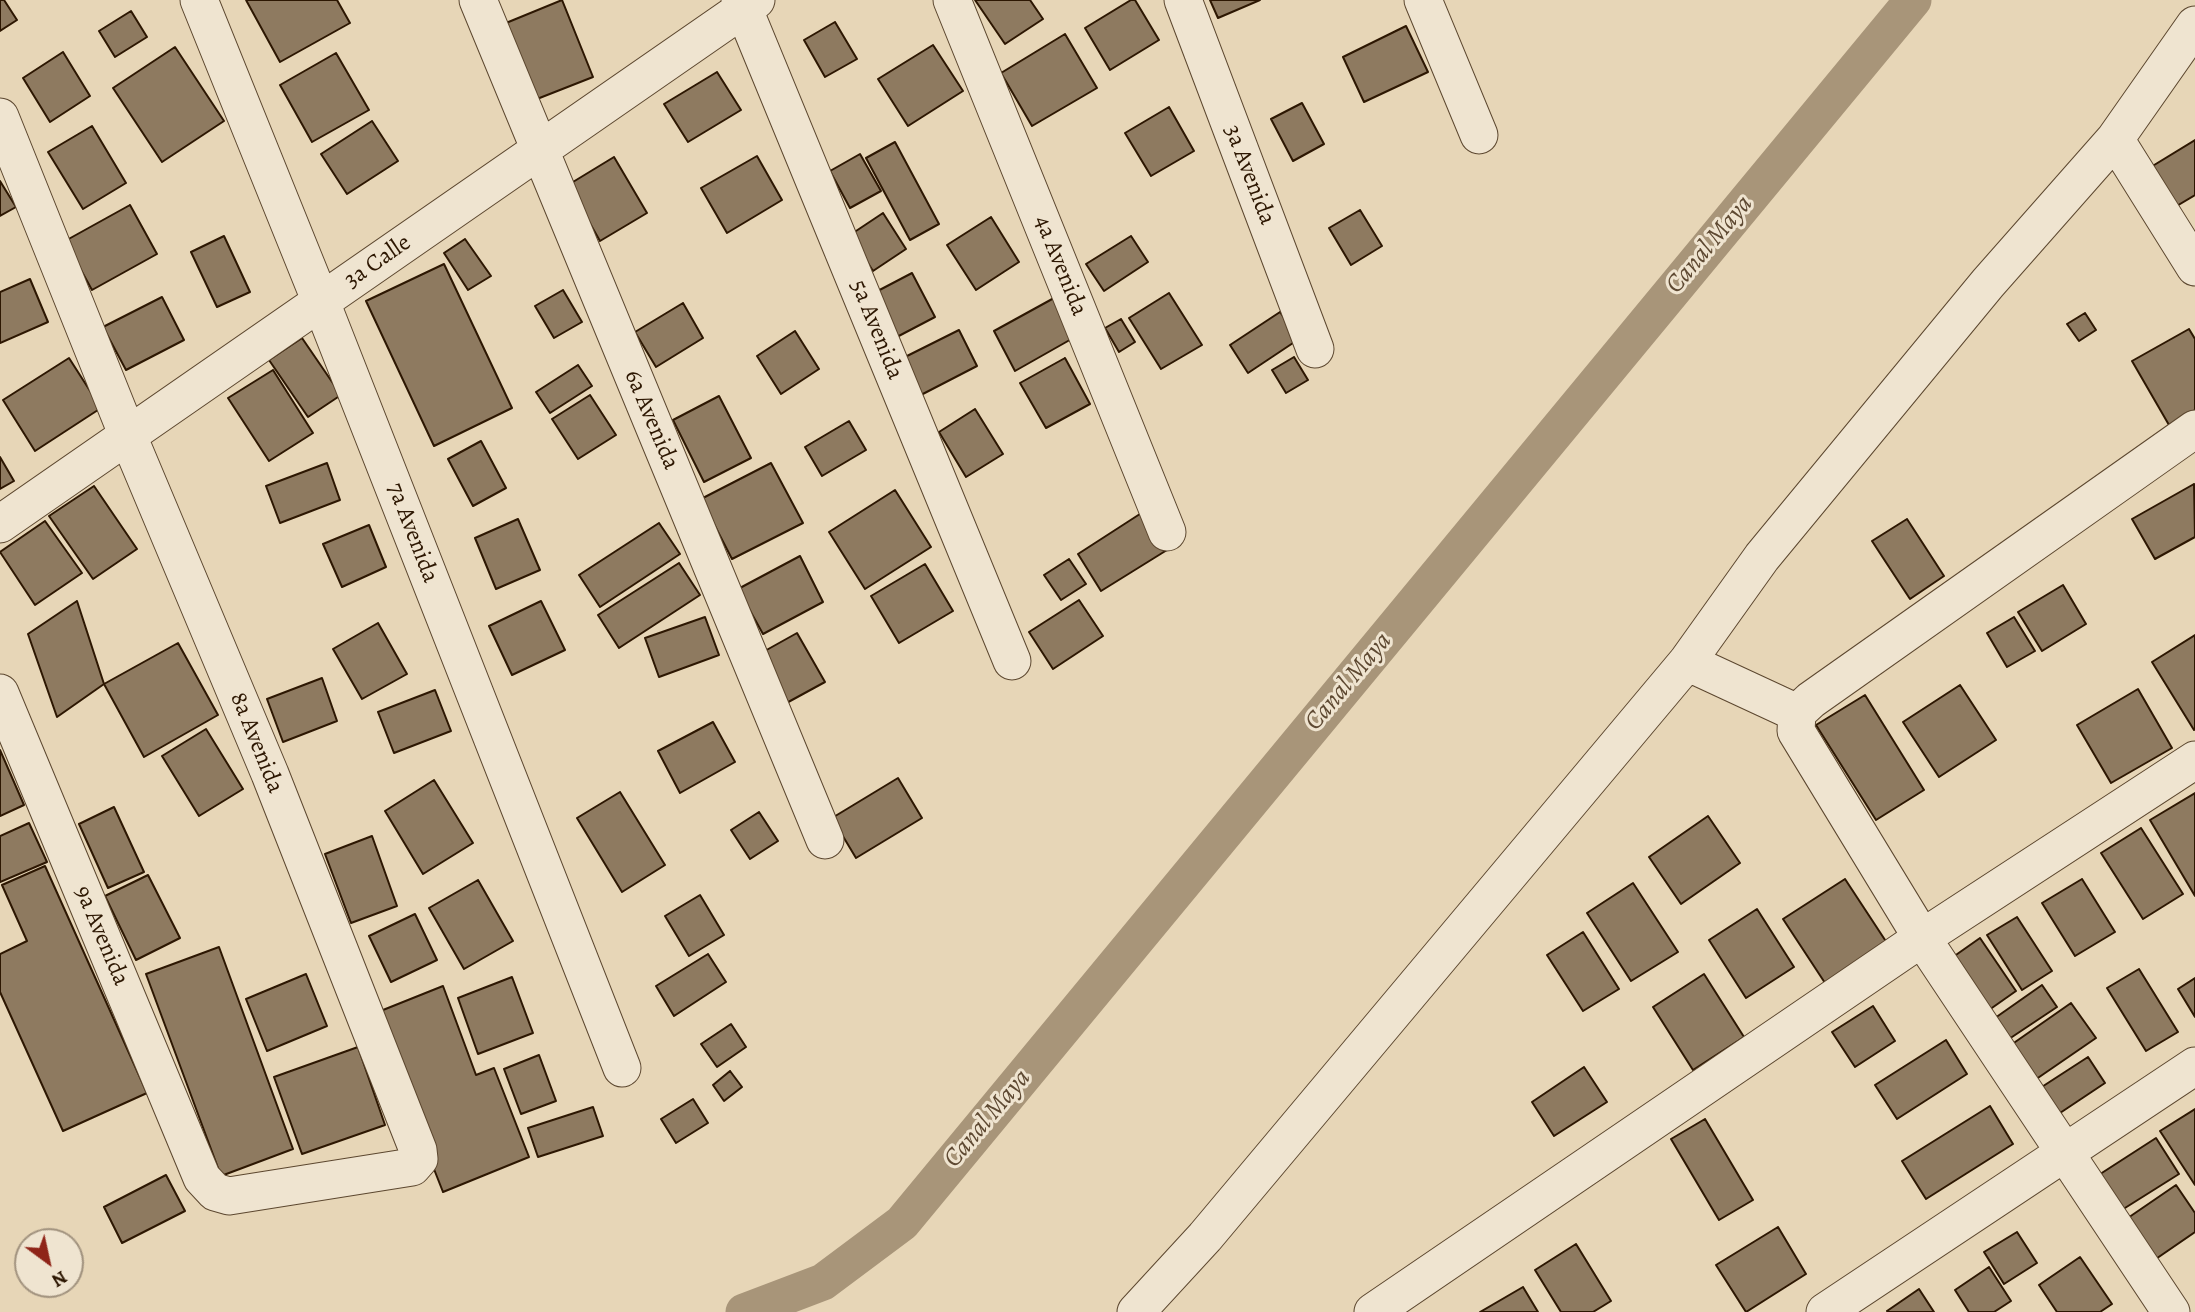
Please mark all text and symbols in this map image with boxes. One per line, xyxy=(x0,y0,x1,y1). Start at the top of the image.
street label: 3a Avenida xyxy=(1217,121,1281,229)
water label: Canal Maya xyxy=(1660,190,1760,300)
street label: 4a Avenida xyxy=(1027,212,1093,320)
street label: 3a Calle xyxy=(339,229,417,295)
street label: 5a Avenida xyxy=(843,276,909,384)
street label: 6a Avenida xyxy=(617,366,685,474)
street label: 7a Avenida xyxy=(380,479,444,587)
water label: Canal Maya xyxy=(1299,627,1399,737)
street label: 8a Avenida xyxy=(223,688,289,798)
street label: 9a Avenida xyxy=(67,882,135,990)
water label: Canal Maya xyxy=(938,1064,1038,1174)
north arrow xyxy=(14,1228,84,1298)
text: N xyxy=(46,1264,72,1294)

